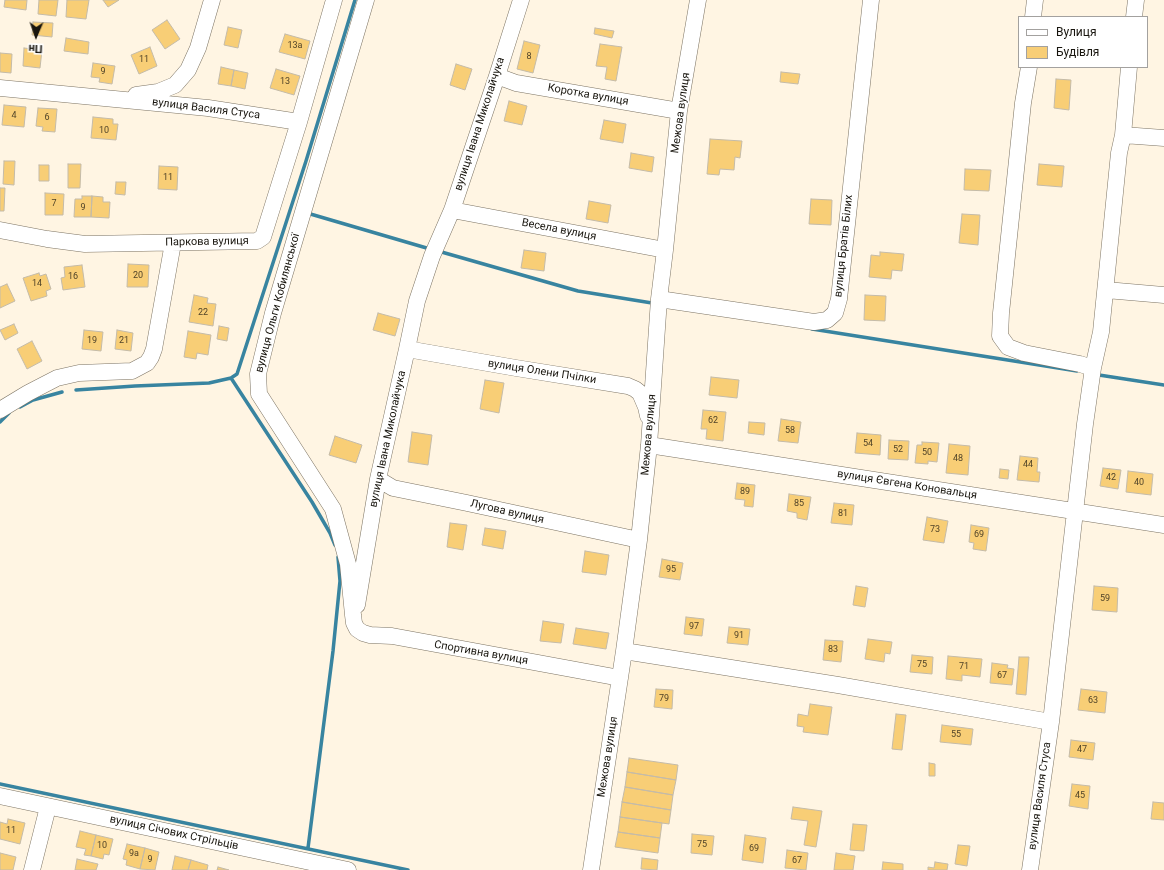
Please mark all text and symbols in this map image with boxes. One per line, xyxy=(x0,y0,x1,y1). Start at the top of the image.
north arrow xyxy=(16,16,56,56)
legend xyxy=(1018,16,1148,68)
text: Вулиця xyxy=(1056,25,1097,39)
house number: 13а xyxy=(287,41,303,51)
text: Пн xyxy=(28,42,43,55)
text: Будівля xyxy=(1056,45,1099,59)
house number: 8 xyxy=(526,52,532,62)
house number: 11 xyxy=(139,55,149,65)
street label: вулиця Івана Миколайчука xyxy=(452,56,508,192)
house number: 9 xyxy=(100,67,106,77)
street label: Межова вулиця xyxy=(669,72,693,154)
house number: 13 xyxy=(280,77,290,87)
street label: Коротка вулиця xyxy=(546,81,630,109)
street label: вулиця Василя Стуса xyxy=(151,96,261,122)
house number: 4 xyxy=(11,111,17,121)
house number: 6 xyxy=(44,113,50,123)
house number: 10 xyxy=(99,126,109,136)
house number: 11 xyxy=(163,173,173,183)
street label: вулиця Братів Білих xyxy=(832,194,856,298)
house number: 7 xyxy=(51,199,57,209)
house number: 9 xyxy=(80,203,86,213)
street label: Весела вулиця xyxy=(520,216,598,244)
street label: вулиця Ольги Кобилянської xyxy=(253,232,303,374)
street label: Паркова вулиця xyxy=(165,235,249,249)
house number: 20 xyxy=(133,271,143,281)
house number: 16 xyxy=(68,272,78,282)
house number: 14 xyxy=(32,279,42,289)
house number: 22 xyxy=(198,308,208,318)
house number: 19 xyxy=(87,336,97,346)
house number: 21 xyxy=(119,336,129,346)
street label: вулиця Олени Пчілки xyxy=(487,357,597,387)
street label: вулиця Івана Миколайчука xyxy=(367,369,409,509)
street label: Межова вулиця xyxy=(639,394,659,476)
house number: 62 xyxy=(708,416,718,426)
house number: 58 xyxy=(785,426,795,436)
house number: 54 xyxy=(863,439,873,449)
house number: 52 xyxy=(893,445,903,455)
house number: 50 xyxy=(922,448,932,458)
house number: 48 xyxy=(953,454,963,464)
house number: 44 xyxy=(1023,460,1033,470)
street label: вулиця Євгена Коновальця xyxy=(836,467,978,503)
house number: 42 xyxy=(1106,473,1116,483)
house number: 40 xyxy=(1134,478,1144,488)
house number: 89 xyxy=(740,487,750,497)
street label: Лугова вулиця xyxy=(469,497,545,527)
house number: 85 xyxy=(794,499,804,509)
house number: 81 xyxy=(838,509,848,519)
house number: 73 xyxy=(930,525,940,535)
house number: 69 xyxy=(974,530,984,540)
house number: 95 xyxy=(666,565,676,575)
house number: 59 xyxy=(1100,594,1110,604)
house number: 97 xyxy=(689,622,699,632)
house number: 91 xyxy=(734,631,744,641)
street label: Спортивна вулиця xyxy=(433,638,529,668)
house number: 83 xyxy=(828,645,838,655)
house number: 75 xyxy=(917,660,927,670)
house number: 71 xyxy=(959,662,969,672)
house number: 67 xyxy=(997,671,1007,681)
house number: 79 xyxy=(659,694,669,704)
house number: 63 xyxy=(1088,696,1098,706)
street label: Межова вулиця xyxy=(595,716,621,798)
house number: 55 xyxy=(951,730,961,740)
street label: вулиця Василя Стуса xyxy=(1026,741,1054,851)
house number: 47 xyxy=(1077,745,1087,755)
house number: 45 xyxy=(1075,791,1085,801)
street label: вулиця Січових Стрільців xyxy=(108,813,240,853)
house number: 11 xyxy=(6,826,16,836)
house number: 75 xyxy=(697,840,707,850)
house number: 10 xyxy=(97,841,107,851)
house number: 69 xyxy=(749,844,759,854)
house number: 9а xyxy=(129,849,139,859)
house number: 9 xyxy=(147,855,153,865)
house number: 67 xyxy=(792,856,802,866)

